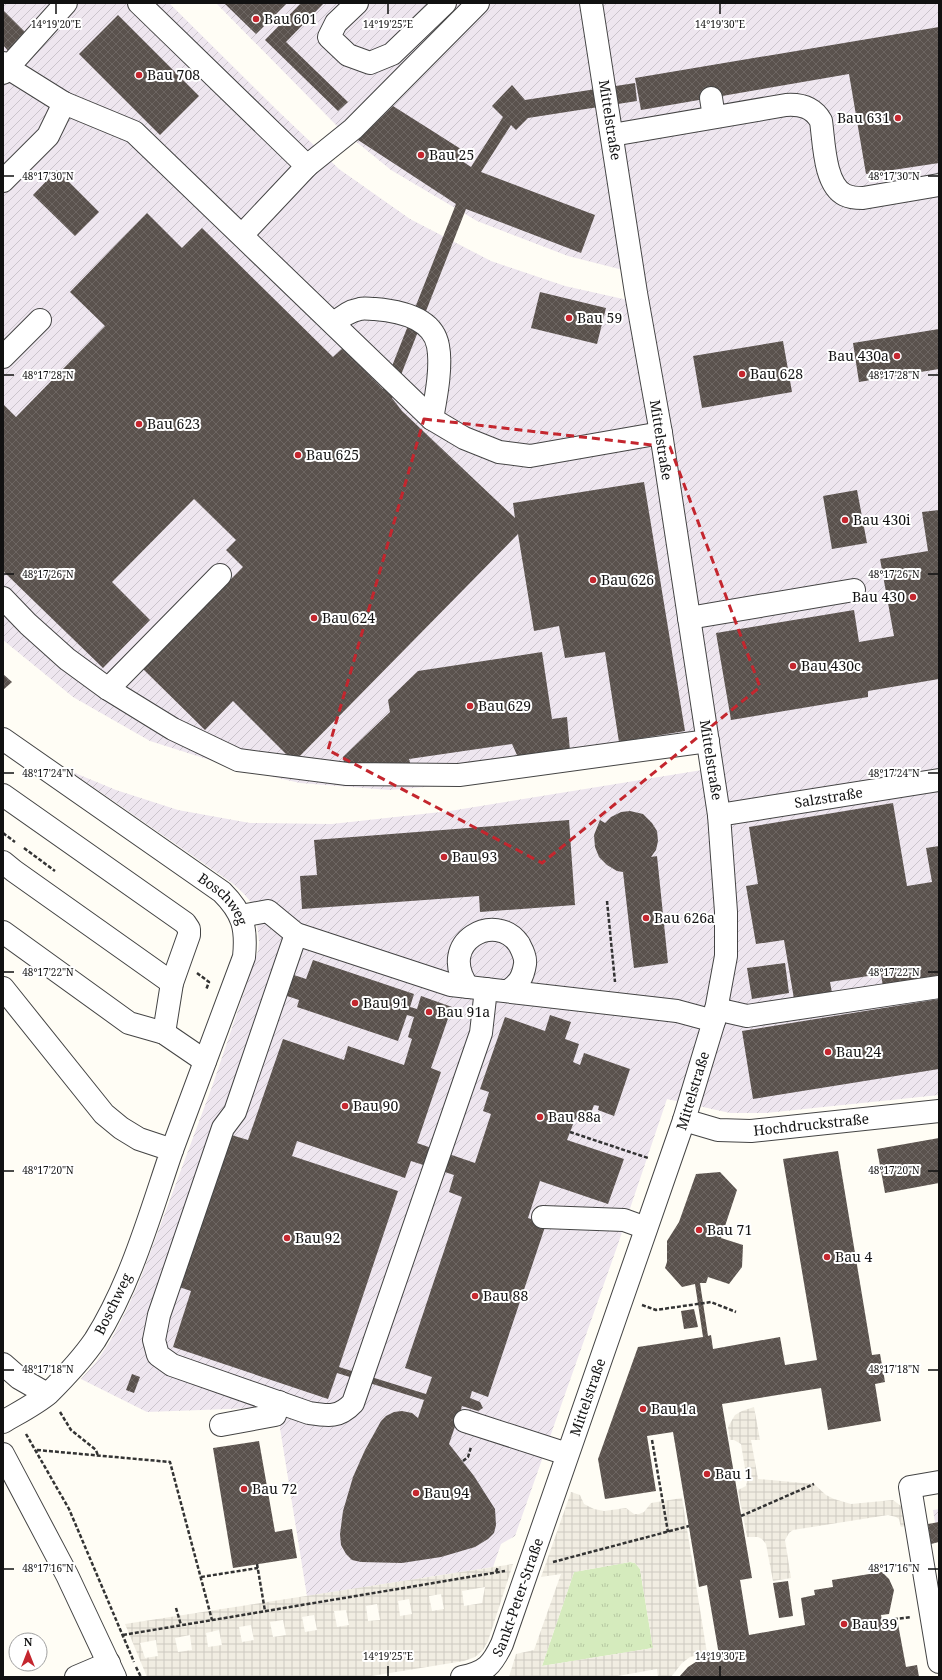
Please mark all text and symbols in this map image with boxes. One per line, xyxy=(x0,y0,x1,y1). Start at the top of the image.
place label: Bau 601 xyxy=(264,9,317,28)
marker: Bau 601 xyxy=(251,14,261,24)
text: 14°19'20"E xyxy=(31,17,81,31)
text: 14°19'25"E xyxy=(363,17,413,31)
text: 14°19'30"E xyxy=(695,17,745,31)
place label: Bau 708 xyxy=(147,65,200,84)
marker: Bau 708 xyxy=(134,70,144,80)
street label: Mittelstraße xyxy=(595,78,626,162)
place label: Bau 631 xyxy=(837,108,890,127)
marker: Bau 631 xyxy=(893,113,903,123)
place label: Bau 25 xyxy=(429,145,474,164)
marker: Bau 25 xyxy=(416,150,426,160)
text: 48°17'30"N xyxy=(22,169,74,183)
text: 48°17'30"N xyxy=(868,169,920,183)
place label: Bau 59 xyxy=(577,308,622,327)
marker: Bau 59 xyxy=(564,313,574,323)
place label: Bau 430a xyxy=(828,346,889,365)
marker: Bau 430a xyxy=(892,351,902,361)
place label: Bau 628 xyxy=(750,364,803,383)
text: 48°17'28"N xyxy=(22,368,74,382)
text: 48°17'28"N xyxy=(868,368,920,382)
marker: Bau 628 xyxy=(737,369,747,379)
street label: Mittelstraße xyxy=(646,398,677,482)
place label: Bau 623 xyxy=(147,414,200,433)
marker: Bau 623 xyxy=(134,419,144,429)
place label: Bau 625 xyxy=(306,445,359,464)
marker: Bau 625 xyxy=(293,450,303,460)
place label: Bau 430i xyxy=(853,510,911,529)
marker: Bau 430i xyxy=(840,515,850,525)
text: 48°17'26"N xyxy=(22,567,74,581)
text: 48°17'26"N xyxy=(868,567,920,581)
place label: Bau 626 xyxy=(601,570,654,589)
marker: Bau 626 xyxy=(588,575,598,585)
place label: Bau 430 xyxy=(852,587,905,606)
marker: Bau 430 xyxy=(908,592,918,602)
place label: Bau 624 xyxy=(322,608,375,627)
marker: Bau 624 xyxy=(309,613,319,623)
place label: Bau 430c xyxy=(801,656,861,675)
marker: Bau 430c xyxy=(788,661,798,671)
place label: Bau 629 xyxy=(478,696,531,715)
marker: Bau 629 xyxy=(465,701,475,711)
street label: Mittelstraße xyxy=(696,718,727,802)
text: 48°17'24"N xyxy=(22,766,74,780)
text: 48°17'24"N xyxy=(868,766,920,780)
street label: Salzstraße xyxy=(793,782,864,812)
place label: Bau 93 xyxy=(452,847,497,866)
marker: Bau 93 xyxy=(439,852,449,862)
street label: Boschweg xyxy=(194,868,253,928)
place label: Bau 626a xyxy=(654,908,715,927)
marker: Bau 626a xyxy=(641,913,651,923)
text: 48°17'22"N xyxy=(22,965,74,979)
text: 48°17'22"N xyxy=(868,965,920,979)
place label: Bau 91 xyxy=(363,993,408,1012)
marker: Bau 91 xyxy=(350,998,360,1008)
place label: Bau 91a xyxy=(437,1002,490,1021)
marker: Bau 91a xyxy=(424,1007,434,1017)
place label: Bau 24 xyxy=(836,1042,881,1061)
marker: Bau 24 xyxy=(823,1047,833,1057)
street label: Mittelstraße xyxy=(671,1049,713,1133)
place label: Bau 90 xyxy=(353,1096,398,1115)
marker: Bau 90 xyxy=(340,1101,350,1111)
place label: Bau 88a xyxy=(548,1107,601,1126)
street label: Hochdruckstraße xyxy=(752,1109,870,1140)
marker: Bau 88a xyxy=(535,1112,545,1122)
text: 48°17'20"N xyxy=(22,1163,74,1177)
text: 48°17'20"N xyxy=(868,1163,920,1177)
place label: Bau 71 xyxy=(707,1220,752,1239)
marker: Bau 71 xyxy=(694,1225,704,1235)
place label: Bau 92 xyxy=(295,1228,340,1247)
marker: Bau 92 xyxy=(282,1233,292,1243)
place label: Bau 4 xyxy=(835,1247,873,1266)
marker: Bau 4 xyxy=(822,1252,832,1262)
street label: Boschweg xyxy=(89,1269,136,1338)
place label: Bau 88 xyxy=(483,1286,528,1305)
marker: Bau 88 xyxy=(470,1291,480,1301)
street label: Mittelstraße xyxy=(565,1355,610,1439)
text: 48°17'18"N xyxy=(22,1362,74,1376)
text: 48°17'18"N xyxy=(868,1362,920,1376)
place label: Bau 1a xyxy=(651,1399,696,1418)
marker: Bau 1a xyxy=(638,1404,648,1414)
place label: Bau 1 xyxy=(715,1464,752,1483)
marker: Bau 1 xyxy=(702,1469,712,1479)
place label: Bau 72 xyxy=(252,1479,297,1498)
place label: Bau 94 xyxy=(424,1483,469,1502)
marker: Bau 72 xyxy=(239,1484,249,1494)
marker: Bau 94 xyxy=(411,1488,421,1498)
street label: Sankt-Peter-Straße xyxy=(487,1535,547,1660)
text: 48°17'16"N xyxy=(22,1561,74,1575)
text: 48°17'16"N xyxy=(868,1561,920,1575)
place label: Bau 39 xyxy=(852,1614,897,1633)
marker: Bau 39 xyxy=(839,1619,849,1629)
north arrow xyxy=(8,1632,48,1672)
text: N xyxy=(24,1634,33,1649)
text: 14°19'25"E xyxy=(363,1649,413,1663)
text: 14°19'30"E xyxy=(695,1649,745,1663)

